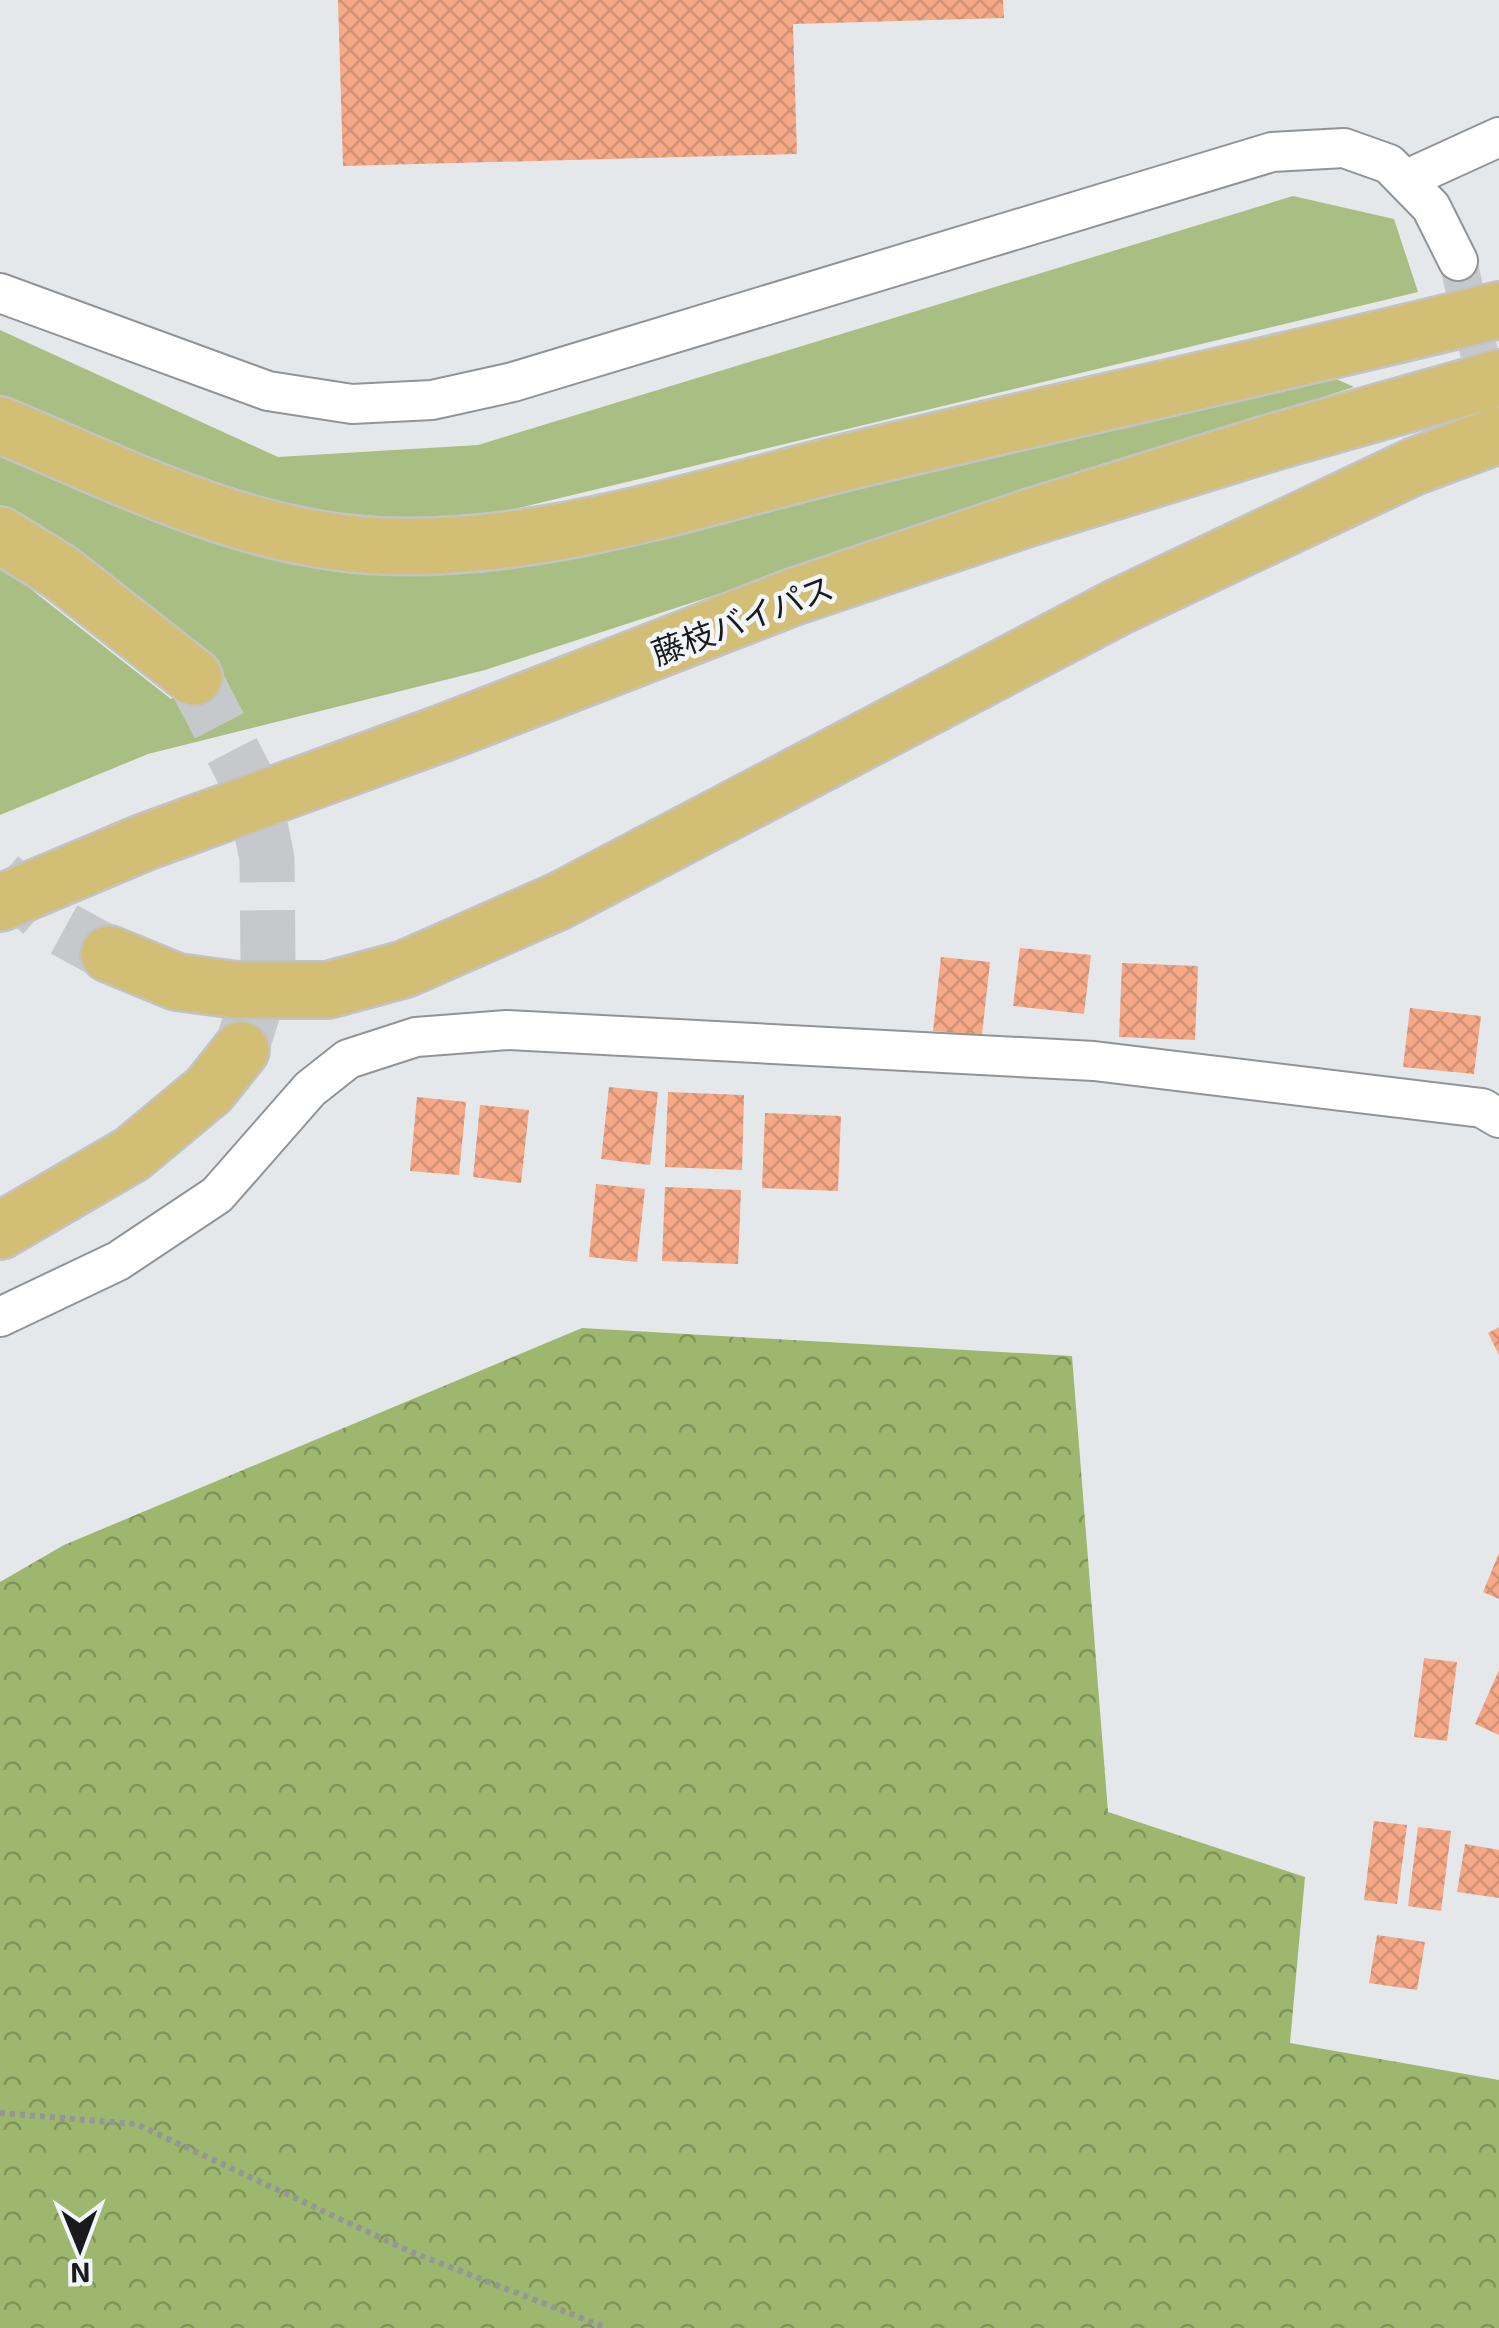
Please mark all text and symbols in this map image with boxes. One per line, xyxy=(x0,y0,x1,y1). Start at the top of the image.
street label: 藤枝バイパス xyxy=(646,567,838,671)
north arrow xyxy=(30,2198,130,2298)
text: N xyxy=(70,2257,91,2291)

